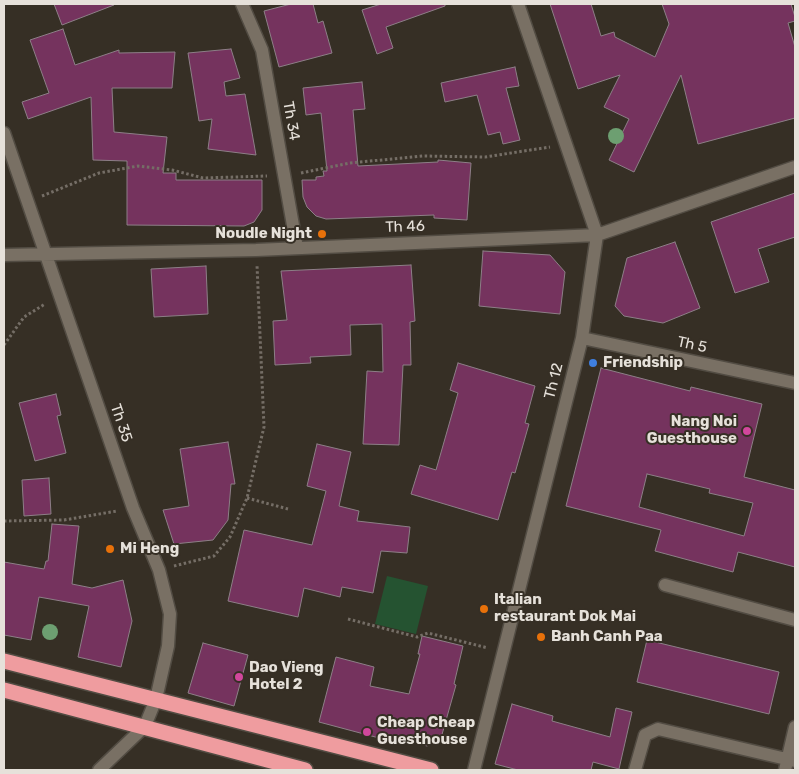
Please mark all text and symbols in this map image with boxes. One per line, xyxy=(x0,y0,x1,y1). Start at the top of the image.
street label: Th 34 xyxy=(279,100,303,142)
street label: Th 46 xyxy=(385,217,425,237)
place label: Noudle Night xyxy=(215,225,312,243)
marker: Noudle Night xyxy=(316,228,328,240)
street label: Th 5 xyxy=(675,333,709,357)
place label: Friendship xyxy=(603,354,683,372)
marker: Friendship xyxy=(587,357,599,369)
street label: Th 12 xyxy=(541,361,567,401)
street label: Th 35 xyxy=(106,402,136,444)
place label: Nang Noi Guesthouse xyxy=(647,413,737,448)
marker: Nang Noi Guesthouse xyxy=(741,425,753,437)
place label: Mi Heng xyxy=(120,540,179,558)
marker: Mi Heng xyxy=(104,543,116,555)
place label: Italian restaurant Dok Mai xyxy=(494,591,636,626)
marker: Italian restaurant Dok Mai xyxy=(478,603,490,615)
place label: Banh Canh Paa xyxy=(551,628,663,646)
marker: Banh Canh Paa xyxy=(535,631,547,643)
place label: Dao Vieng Hotel 2 xyxy=(249,659,324,694)
marker: Dao Vieng Hotel 2 xyxy=(233,671,245,683)
place label: Cheap Cheap Guesthouse xyxy=(377,714,475,749)
marker: Cheap Cheap Guesthouse xyxy=(361,726,373,738)

